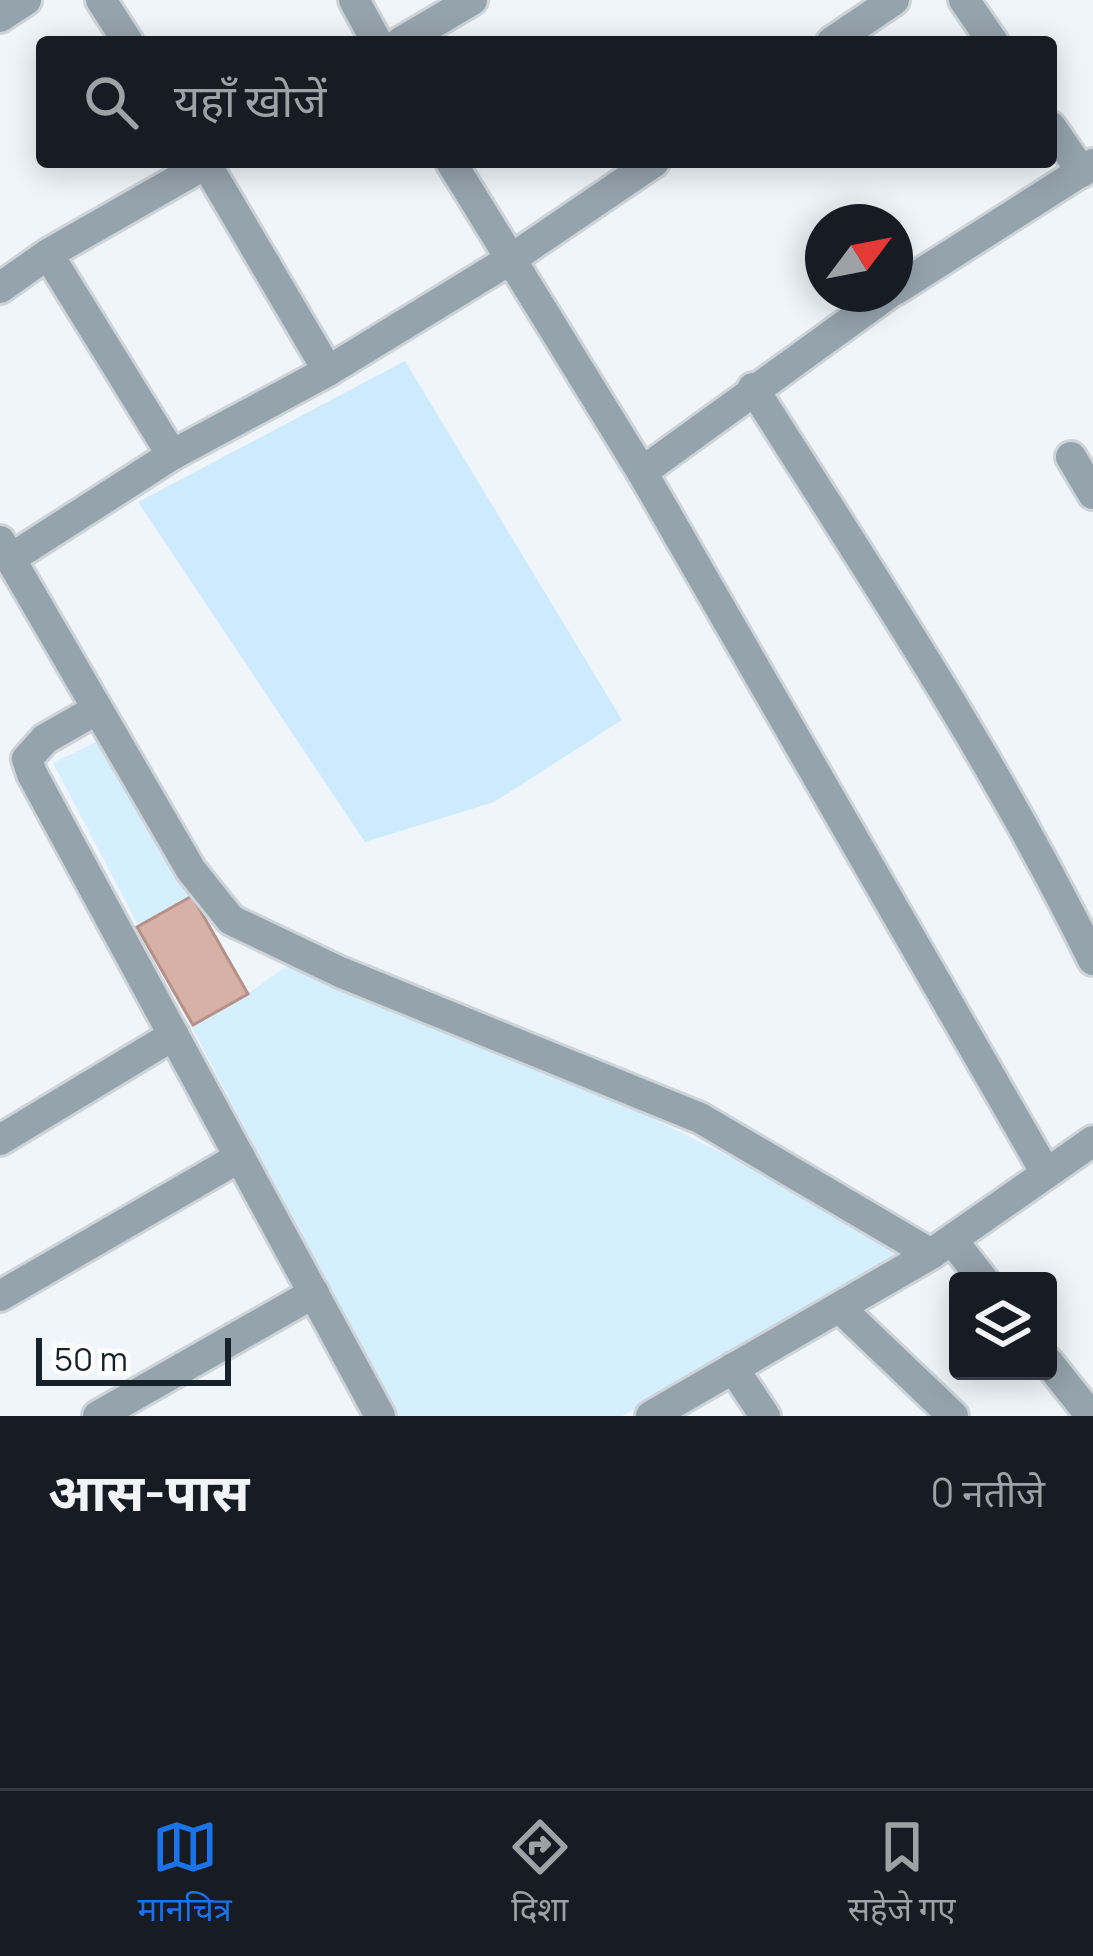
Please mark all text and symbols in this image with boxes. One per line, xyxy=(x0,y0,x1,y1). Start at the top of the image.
search box xyxy=(36,36,1057,168)
icon: search xyxy=(78,69,144,135)
text: यहाँ खोजें xyxy=(174,69,327,131)
north arrow xyxy=(805,204,913,312)
map controls xyxy=(949,1272,1057,1380)
button: layers xyxy=(949,1272,1057,1380)
scale bar xyxy=(36,1332,231,1385)
text: 50 m xyxy=(54,1336,128,1381)
text: आस-पास xyxy=(48,1457,250,1526)
text: 0 नतीजे xyxy=(930,1465,1045,1519)
tab: मानचित्र xyxy=(137,1814,232,1934)
tab: दिशा xyxy=(507,1814,573,1934)
tab: सहेजे गए xyxy=(848,1814,956,1934)

